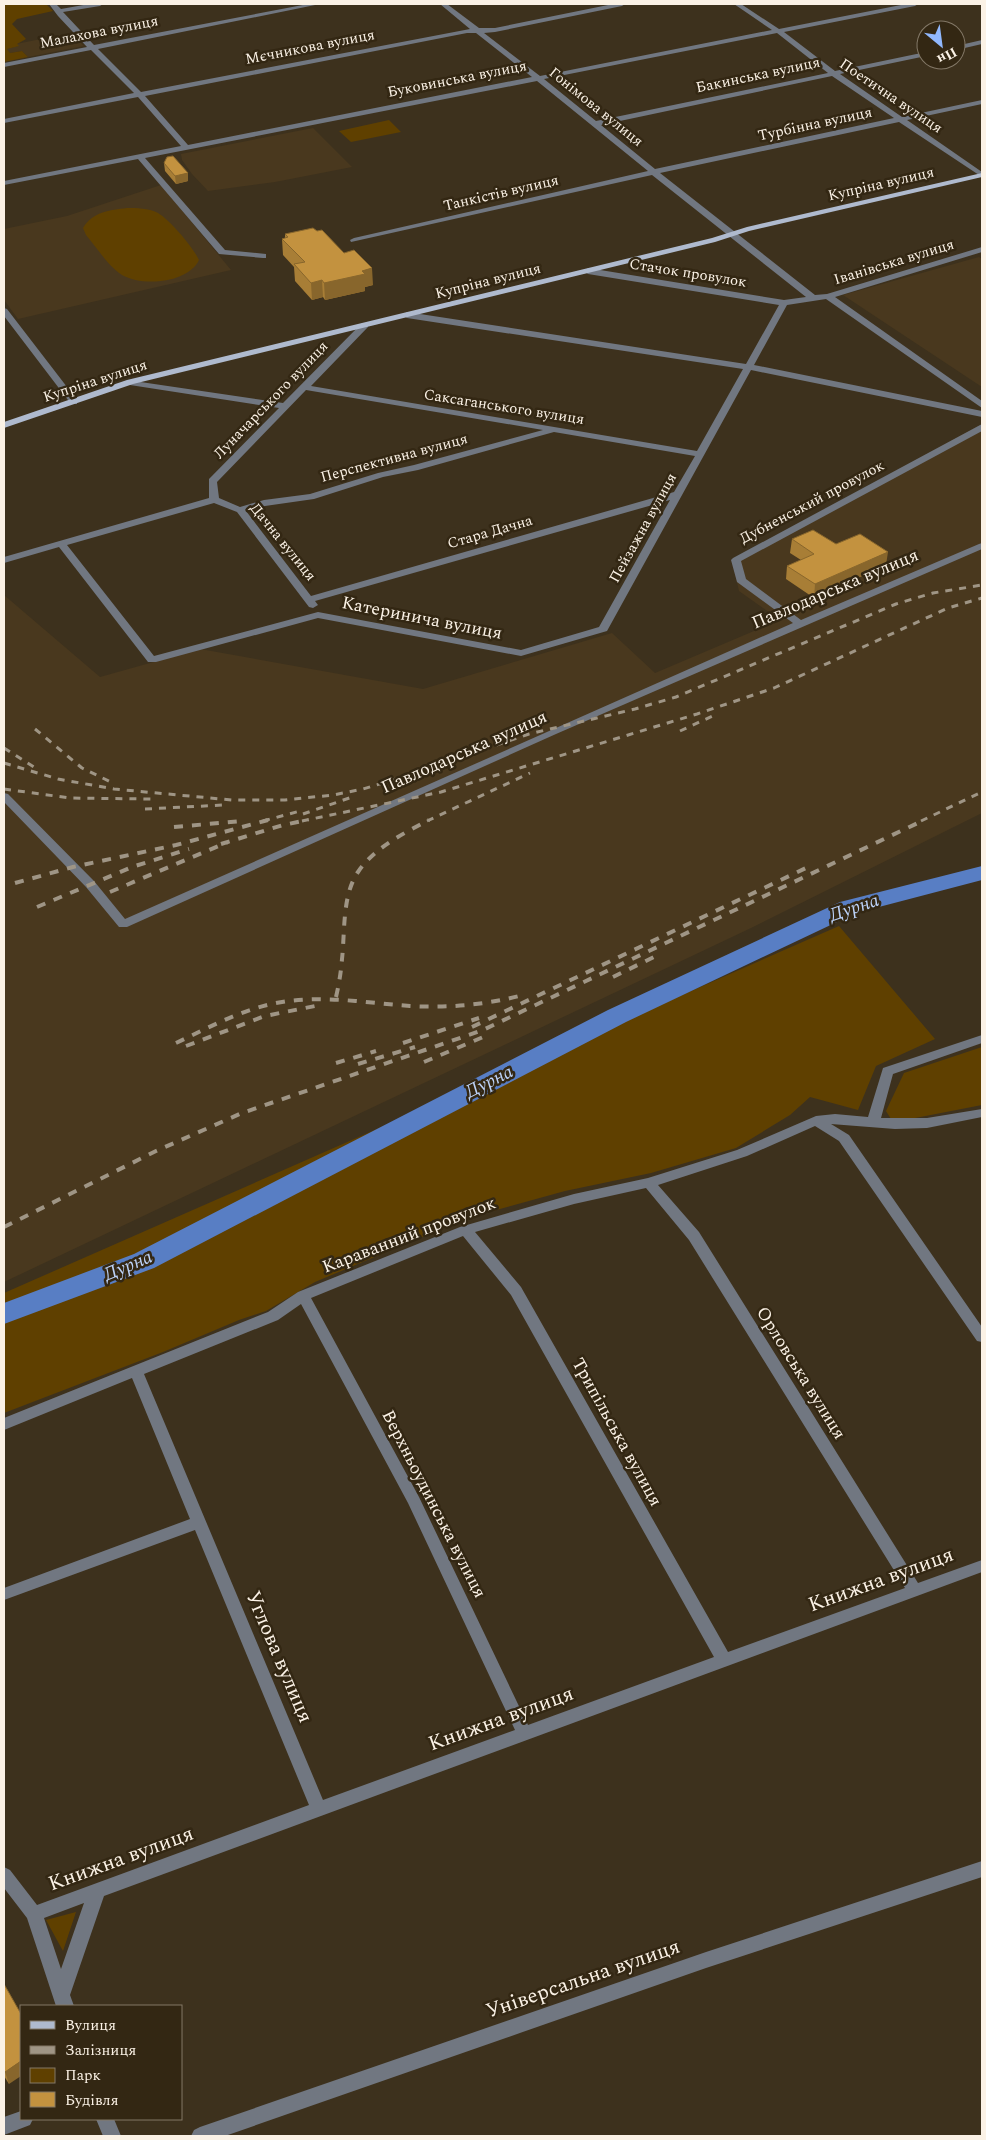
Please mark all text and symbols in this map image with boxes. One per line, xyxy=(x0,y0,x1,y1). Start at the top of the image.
street label: Малахова вулиця xyxy=(38,9,160,55)
north arrow xyxy=(916,20,966,70)
street label: Мєчникова вулиця xyxy=(243,23,377,71)
text: Пн xyxy=(933,42,961,70)
street label: Бакинська вулиця xyxy=(694,51,822,99)
street label: Поетична вулиця xyxy=(835,53,947,139)
street label: Буковинська вулиця xyxy=(385,54,529,104)
street label: Гонімова вулиця xyxy=(544,62,648,152)
street label: Турбінна вулиця xyxy=(756,101,874,147)
street label: Купріна вулиця xyxy=(826,161,936,207)
street label: Танкістів вулиця xyxy=(441,169,561,217)
street label: Іванівська вулиця xyxy=(831,233,957,291)
street label: Стачок провулок xyxy=(628,252,748,294)
street label: Купріна вулиця xyxy=(433,257,543,305)
street label: Луначарського вулиця xyxy=(208,336,334,464)
street label: Купріна вулиця xyxy=(40,353,150,409)
street label: Саксаганського вулиця xyxy=(422,383,586,431)
street label: Перспективна вулиця xyxy=(318,427,470,489)
street label: Дубненський провулок xyxy=(736,454,888,550)
street label: Пейзажна вулиця xyxy=(603,469,683,587)
street label: Дачна вулиця xyxy=(244,498,322,586)
street label: Стара Дачна xyxy=(445,509,536,555)
street label: Павлодарська вулиця xyxy=(747,542,923,636)
street label: Катеринича вулиця xyxy=(339,589,505,647)
street label: Павлодарська вулиця xyxy=(377,703,551,801)
water label: Дурна xyxy=(824,886,883,930)
water label: Дурна xyxy=(459,1057,519,1107)
street label: Караванний провулок xyxy=(318,1189,500,1281)
water label: Дурна xyxy=(98,1242,158,1290)
street label: Орловська вулиця xyxy=(749,1301,853,1445)
street label: Трипільська вулиця xyxy=(565,1353,669,1511)
street label: Верхньоудинська вулиця xyxy=(375,1405,493,1603)
street label: Книжна вулиця xyxy=(804,1539,958,1621)
street label: Углова вулиця xyxy=(237,1586,321,1728)
street label: Книжна вулиця xyxy=(424,1678,578,1760)
street label: Книжна вулиця xyxy=(44,1818,198,1900)
street label: Універсальна вулиця xyxy=(482,1931,684,2027)
legend xyxy=(20,2005,182,2120)
text: Вулиця xyxy=(65,2014,116,2037)
text: Залізниця xyxy=(65,2039,136,2062)
text: Парк xyxy=(65,2064,101,2087)
text: Будівля xyxy=(65,2089,119,2112)

